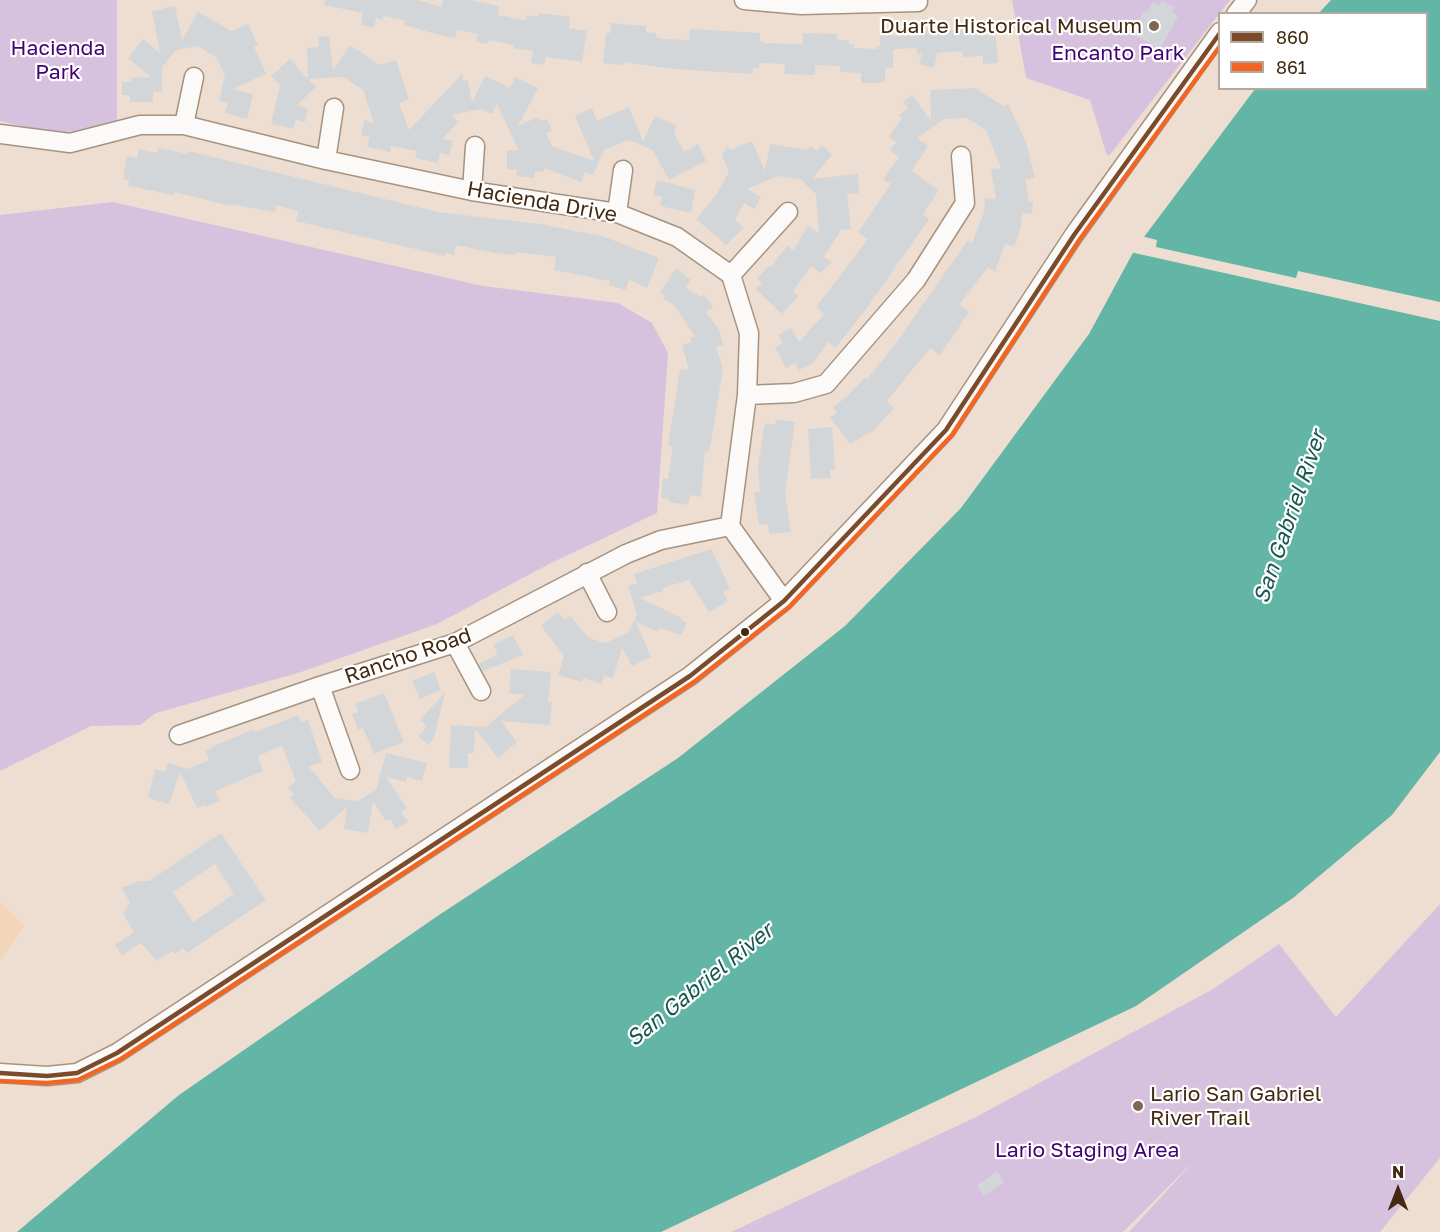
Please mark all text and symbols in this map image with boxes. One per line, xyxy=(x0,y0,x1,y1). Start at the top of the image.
legend xyxy=(1218,12,1428,90)
place label: Duarte Historical Museum xyxy=(880,13,1142,39)
marker: Duarte Historical Museum xyxy=(1147,19,1161,33)
text: 860 xyxy=(1276,26,1309,48)
park label: Hacienda Park xyxy=(11,35,105,85)
park label: Encanto Park xyxy=(1051,40,1185,66)
text: 861 xyxy=(1276,56,1307,78)
street label: Hacienda Drive xyxy=(465,176,619,228)
water label: San Gabriel River xyxy=(1248,427,1332,607)
street label: Rancho Road xyxy=(341,623,475,689)
unlabelled marker xyxy=(739,626,751,638)
water label: San Gabriel River xyxy=(621,918,779,1052)
place label: Lario San Gabriel River Trail xyxy=(1150,1081,1321,1131)
marker: Lario San Gabriel River Trail xyxy=(1131,1099,1145,1113)
park label: Lario Staging Area xyxy=(995,1137,1179,1163)
north arrow xyxy=(1368,1160,1428,1220)
text: N xyxy=(1392,1162,1404,1182)

